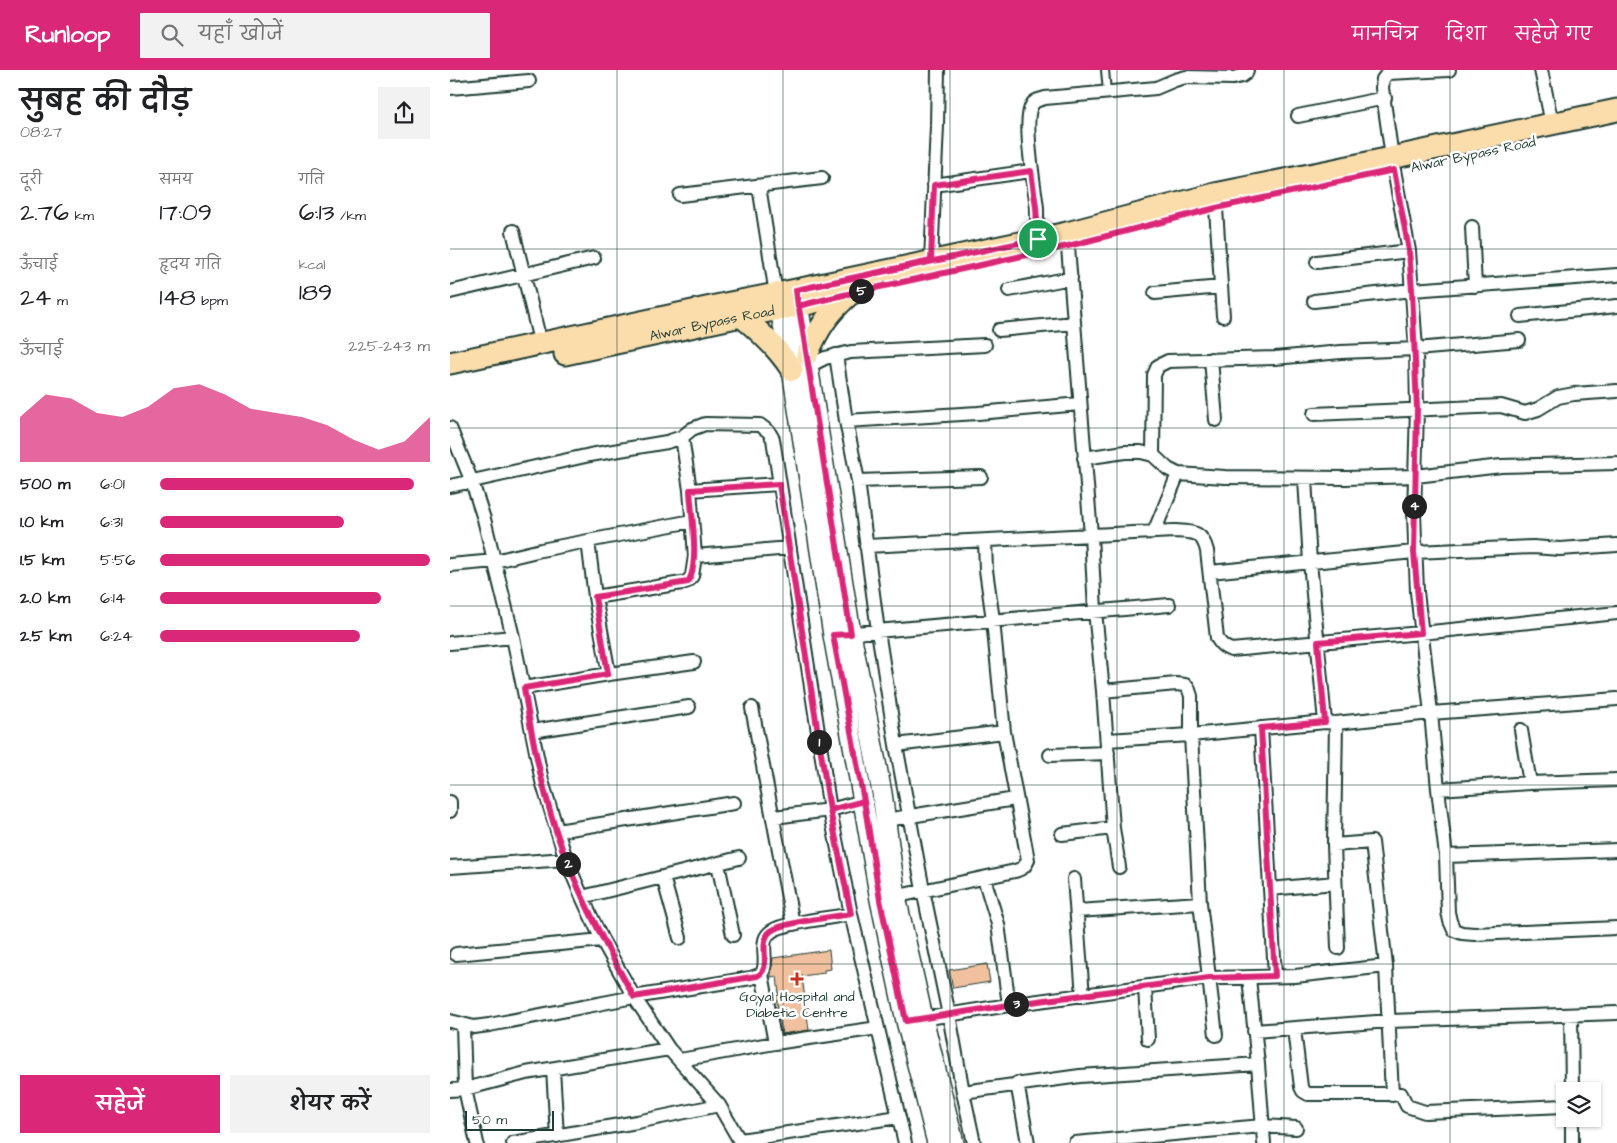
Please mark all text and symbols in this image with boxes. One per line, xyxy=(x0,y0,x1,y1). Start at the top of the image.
search box xyxy=(140,13,490,58)
text: Runloop xyxy=(25,18,110,52)
icon: search xyxy=(158,21,186,49)
text: यहाँ खोजें xyxy=(198,21,283,48)
text: मानचित्र xyxy=(1352,22,1418,47)
text: दिशा xyxy=(1446,22,1487,47)
text: सहेजे गए xyxy=(1515,22,1592,47)
text: सुबह की दौड़ xyxy=(20,82,191,121)
button: share xyxy=(378,87,430,139)
text: 08:27 xyxy=(20,121,62,143)
street label: Alwar Bypass Road xyxy=(1409,132,1538,178)
text: दूरी xyxy=(20,170,42,190)
text: समय xyxy=(159,170,193,190)
text: गति xyxy=(299,170,324,190)
text: 2.76 xyxy=(20,195,69,230)
text: 17:09 xyxy=(159,195,212,230)
text: 6:13 xyxy=(299,195,334,230)
text: km xyxy=(69,206,94,226)
text: /km xyxy=(334,206,366,226)
pin xyxy=(1017,218,1059,260)
icon: arrive xyxy=(1024,225,1052,253)
text: ऊँचाई xyxy=(20,255,58,275)
text: हृदय गति xyxy=(159,255,221,275)
text: kcal xyxy=(299,255,325,275)
text: 189 xyxy=(299,275,332,310)
pin: 5 xyxy=(848,278,874,304)
text: 24 xyxy=(20,280,51,315)
text: 148 xyxy=(159,280,196,315)
text: 5 xyxy=(857,281,866,301)
text: m xyxy=(51,291,68,311)
text: bpm xyxy=(196,291,228,311)
street label: Alwar Bypass Road xyxy=(647,301,776,347)
text: 225–243 m xyxy=(348,335,430,357)
text: ऊँचाई xyxy=(20,339,63,361)
text: 500 m xyxy=(20,473,70,495)
text: 6:01 xyxy=(100,473,125,495)
pin: 4 xyxy=(1402,494,1426,518)
text: 4 xyxy=(1410,496,1419,516)
text: 1.0 km xyxy=(20,511,63,533)
text: 6:31 xyxy=(100,511,123,533)
text: 1.5 km xyxy=(20,549,64,571)
text: 5:56 xyxy=(100,549,135,571)
text: 2.0 km xyxy=(20,587,70,609)
text: 6:14 xyxy=(100,587,126,609)
text: 2.5 km xyxy=(20,625,71,647)
text: 6:24 xyxy=(100,625,133,647)
pin: 1 xyxy=(806,730,832,754)
text: 1 xyxy=(819,732,820,752)
pin: 2 xyxy=(556,852,580,876)
text: 2 xyxy=(564,854,573,874)
marker: Goyal Hospital and Diabetic Centre xyxy=(790,972,804,986)
place label: Goyal Hospital and Diabetic Centre xyxy=(739,987,855,1023)
pin: 3 xyxy=(1004,992,1028,1016)
text: 3 xyxy=(1013,994,1020,1014)
button: सहेजें xyxy=(20,1075,220,1133)
button: शेयर करें xyxy=(230,1075,430,1133)
map controls xyxy=(1556,1082,1601,1127)
button: layers xyxy=(1556,1082,1601,1127)
scale bar xyxy=(465,1108,554,1131)
text: 50 m xyxy=(472,1110,507,1130)

